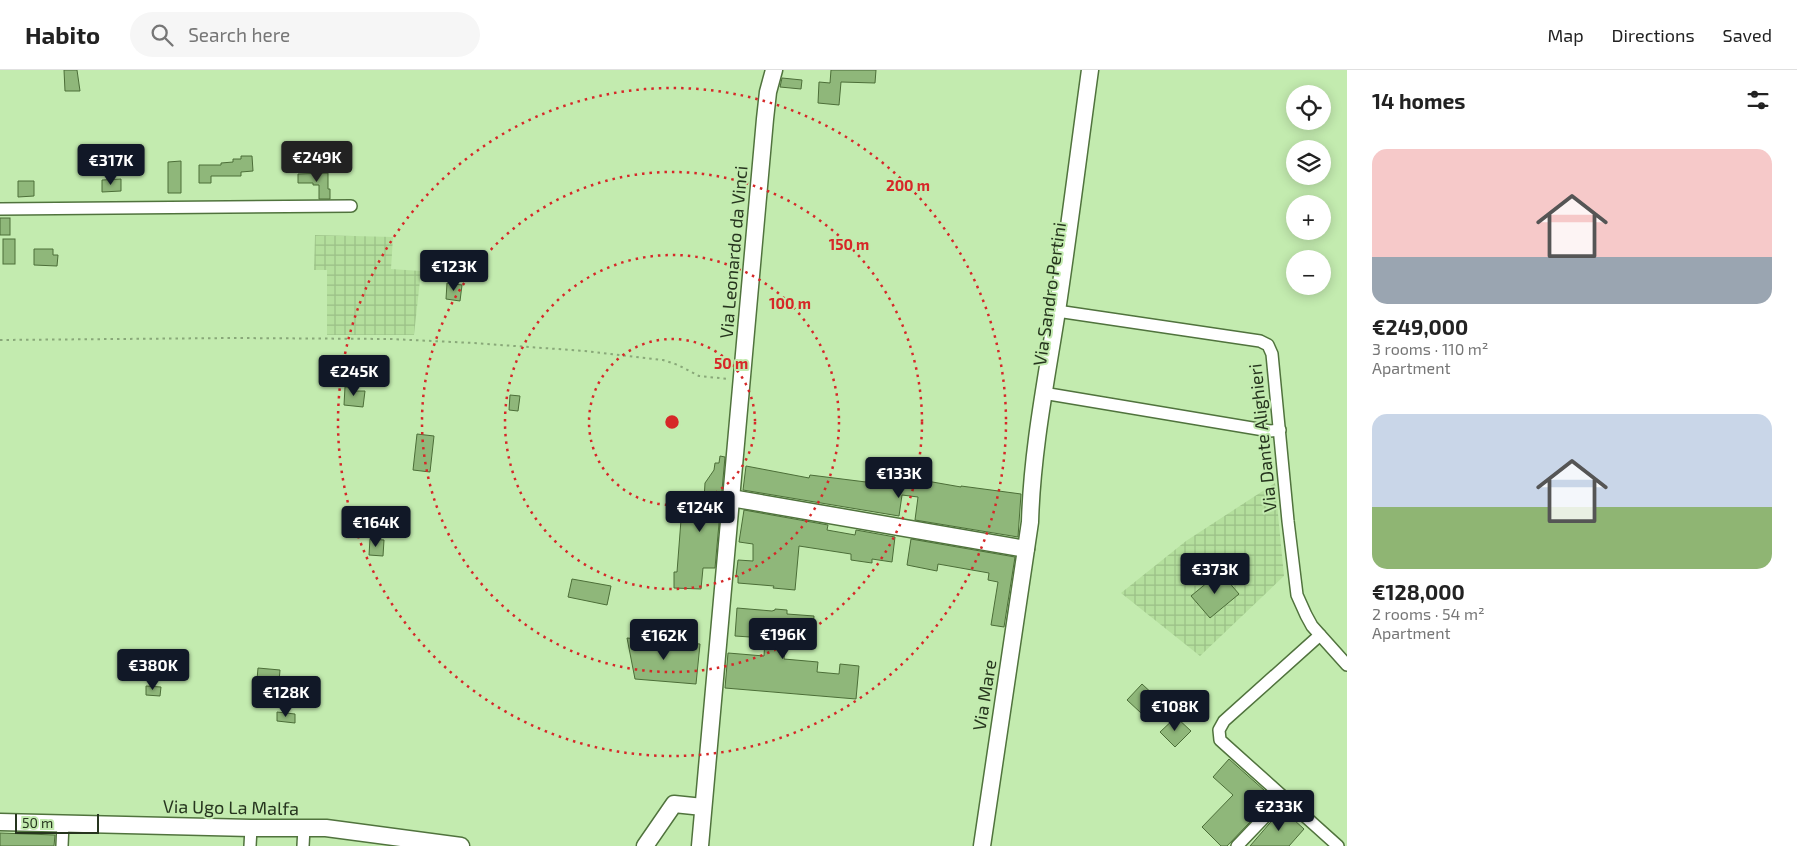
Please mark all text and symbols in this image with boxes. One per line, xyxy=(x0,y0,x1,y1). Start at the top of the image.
search box xyxy=(130,12,480,57)
text: Habito xyxy=(25,20,100,49)
icon: search xyxy=(148,21,176,49)
text: Search here xyxy=(188,23,290,46)
text: Map xyxy=(1547,24,1584,46)
text: Directions xyxy=(1612,24,1695,46)
text: Saved xyxy=(1723,24,1772,46)
map controls xyxy=(1286,85,1331,295)
button: locate xyxy=(1286,85,1331,130)
icon: filters xyxy=(1744,86,1772,114)
text: 14 homes xyxy=(1372,88,1466,113)
pin: €249K xyxy=(282,140,352,183)
button: layers xyxy=(1286,140,1331,185)
pin: €317K xyxy=(76,144,146,186)
text: €249K xyxy=(292,147,342,166)
text: €317K xyxy=(89,150,133,169)
street label: Via Leonardo da Vinci xyxy=(714,165,752,339)
text: 200 m xyxy=(886,176,930,194)
icon: home xyxy=(1527,181,1617,271)
button: + xyxy=(1286,195,1331,240)
street label: Via Sandro Pertini xyxy=(1028,221,1070,367)
text: 150 m xyxy=(829,235,869,253)
pin: €123K xyxy=(419,250,489,292)
button: − xyxy=(1286,250,1331,295)
text: €123K xyxy=(431,256,477,275)
text: 100 m xyxy=(769,294,811,312)
text: €249,000 xyxy=(1372,314,1468,339)
text: 3 rooms · 110 m² xyxy=(1372,339,1489,358)
pin: €245K xyxy=(319,354,389,397)
text: 50 m xyxy=(714,354,748,372)
text: Apartment xyxy=(1372,358,1451,377)
text: €245K xyxy=(330,361,378,380)
street label: Via Dante Alighieri xyxy=(1243,363,1281,513)
centre of rings xyxy=(663,413,681,431)
icon: home xyxy=(1527,446,1617,536)
pin: €133K xyxy=(864,456,934,499)
text: €133K xyxy=(876,463,922,482)
pin: €124K xyxy=(665,490,735,533)
text: €124K xyxy=(677,497,723,516)
pin: €164K xyxy=(341,506,411,548)
text: €164K xyxy=(353,512,399,531)
pin: €373K xyxy=(1180,552,1250,595)
text: €373K xyxy=(1191,559,1239,578)
text: €128,000 xyxy=(1372,579,1465,604)
text: 2 rooms · 54 m² xyxy=(1372,604,1485,623)
pin: €162K xyxy=(629,618,699,661)
pin: €196K xyxy=(748,618,818,660)
text: Apartment xyxy=(1372,623,1451,642)
text: €196K xyxy=(760,624,806,643)
text: €162K xyxy=(641,625,687,644)
pin: €380K xyxy=(118,648,188,691)
text: €380K xyxy=(128,655,178,674)
street label: Via Mare xyxy=(968,658,1000,732)
pin: €128K xyxy=(251,676,321,718)
text: €128K xyxy=(263,682,309,701)
pin: €108K xyxy=(1140,690,1210,732)
text: €108K xyxy=(1151,696,1199,715)
pin: €233K xyxy=(1244,790,1314,832)
street label: Via Ugo La Malfa xyxy=(163,795,299,819)
text: €233K xyxy=(1255,796,1303,815)
scale bar xyxy=(15,811,99,834)
text: 50 m xyxy=(22,814,53,831)

